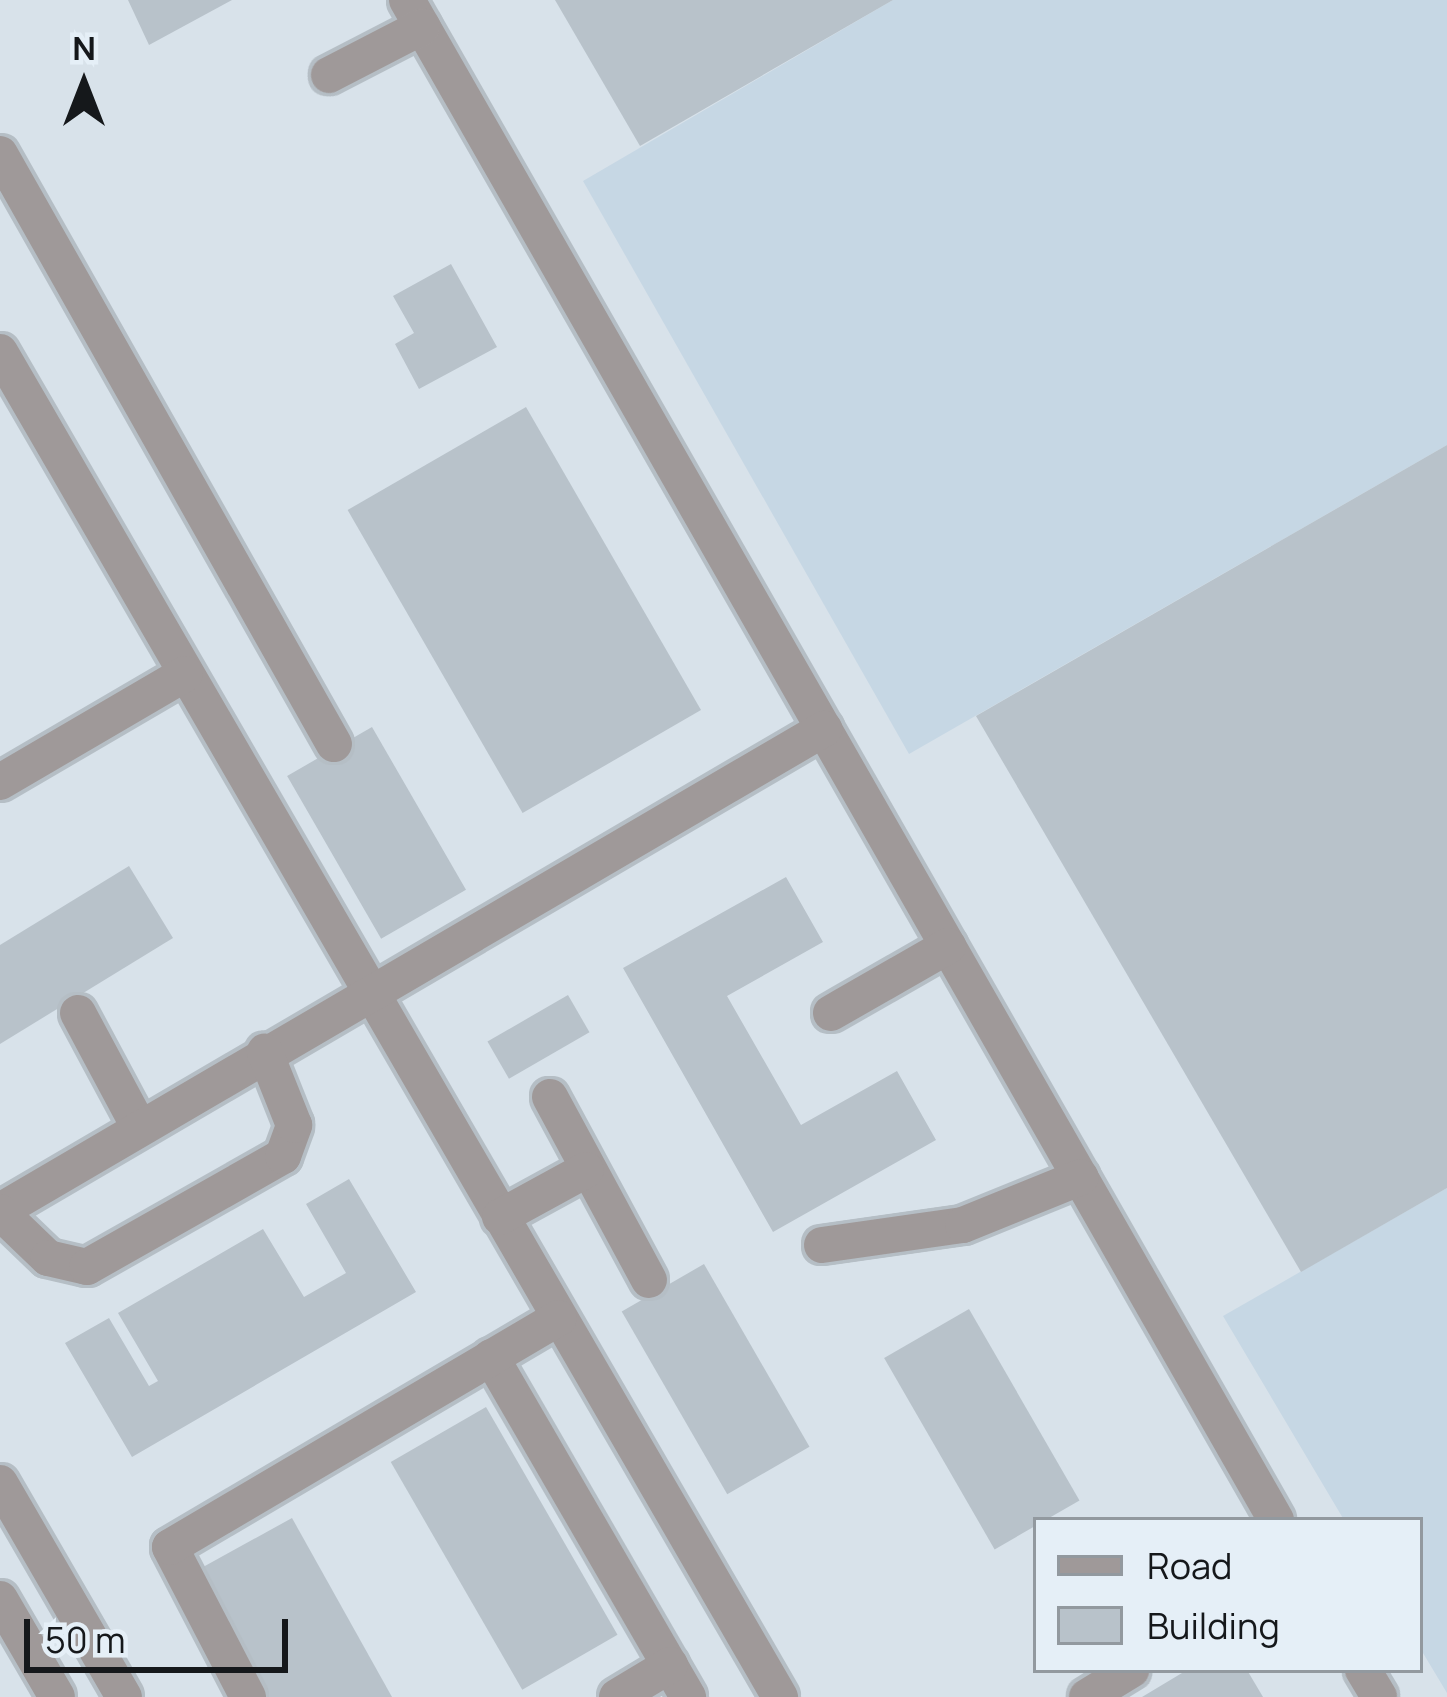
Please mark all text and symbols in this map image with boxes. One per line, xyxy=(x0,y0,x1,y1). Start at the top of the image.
north arrow xyxy=(24,24,144,144)
text: N xyxy=(72,25,96,70)
legend xyxy=(1033,1517,1423,1673)
text: Road xyxy=(1147,1541,1232,1590)
scale bar xyxy=(30,1595,294,1669)
text: Building xyxy=(1147,1601,1280,1650)
text: 50 m xyxy=(45,1615,125,1664)

